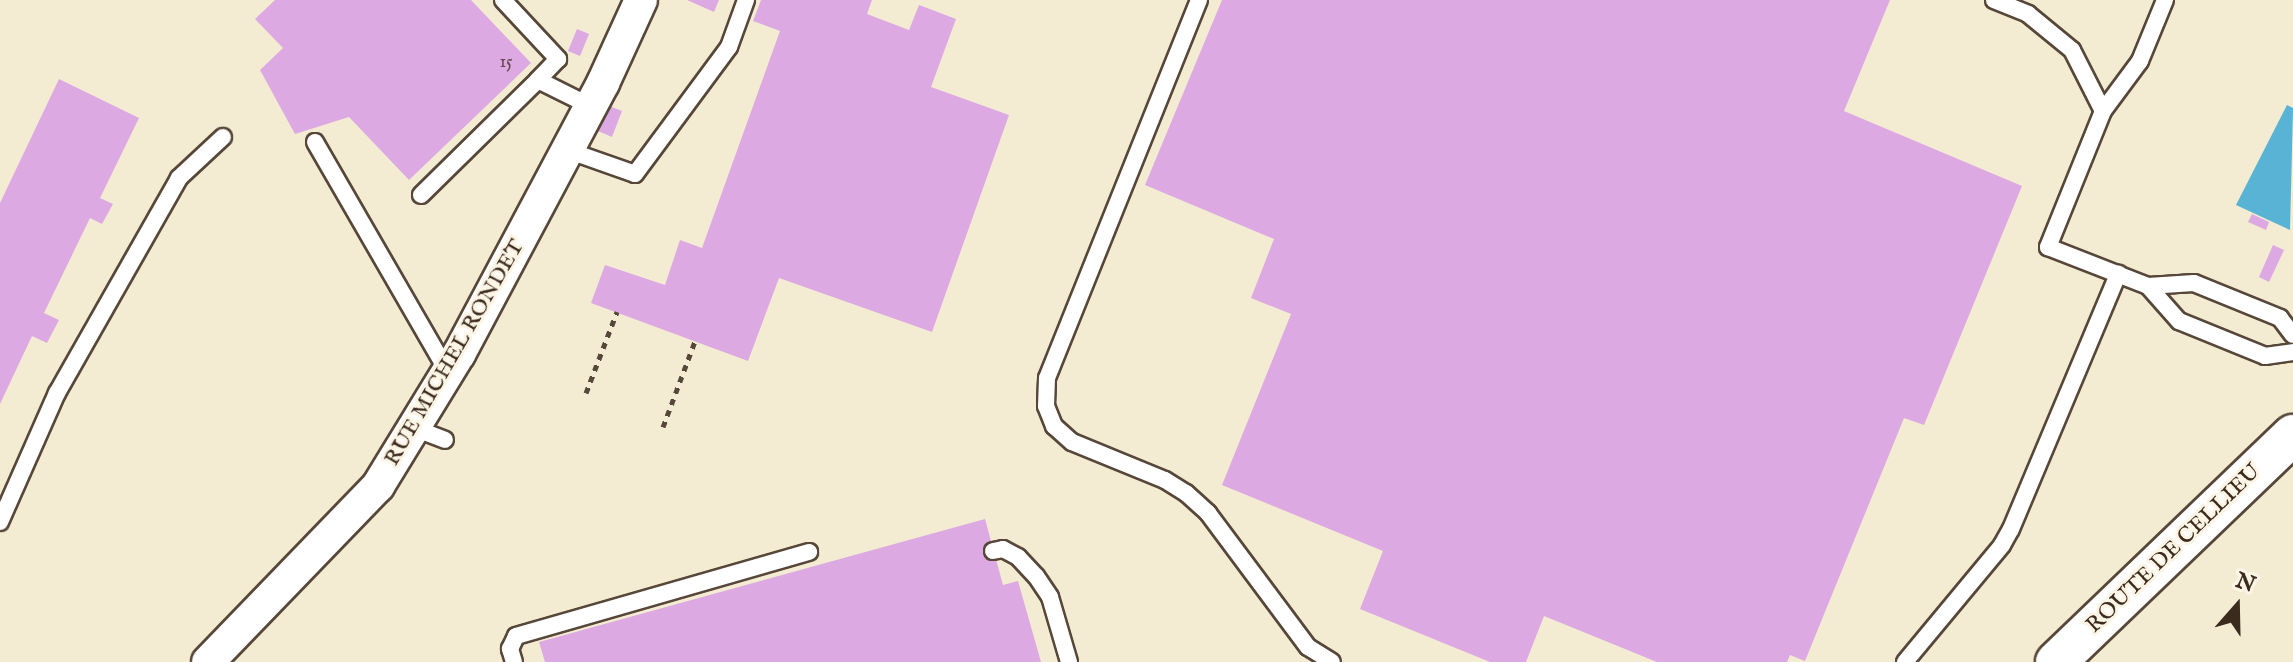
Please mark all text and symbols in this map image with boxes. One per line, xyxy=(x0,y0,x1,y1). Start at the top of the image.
house number: 15 xyxy=(499,52,513,74)
street label: RUE MICHEL RONDET xyxy=(379,235,531,471)
street label: ROUTE DE CELLIEU xyxy=(2081,459,2267,639)
north arrow xyxy=(2197,566,2277,646)
text: N xyxy=(2231,567,2259,600)

